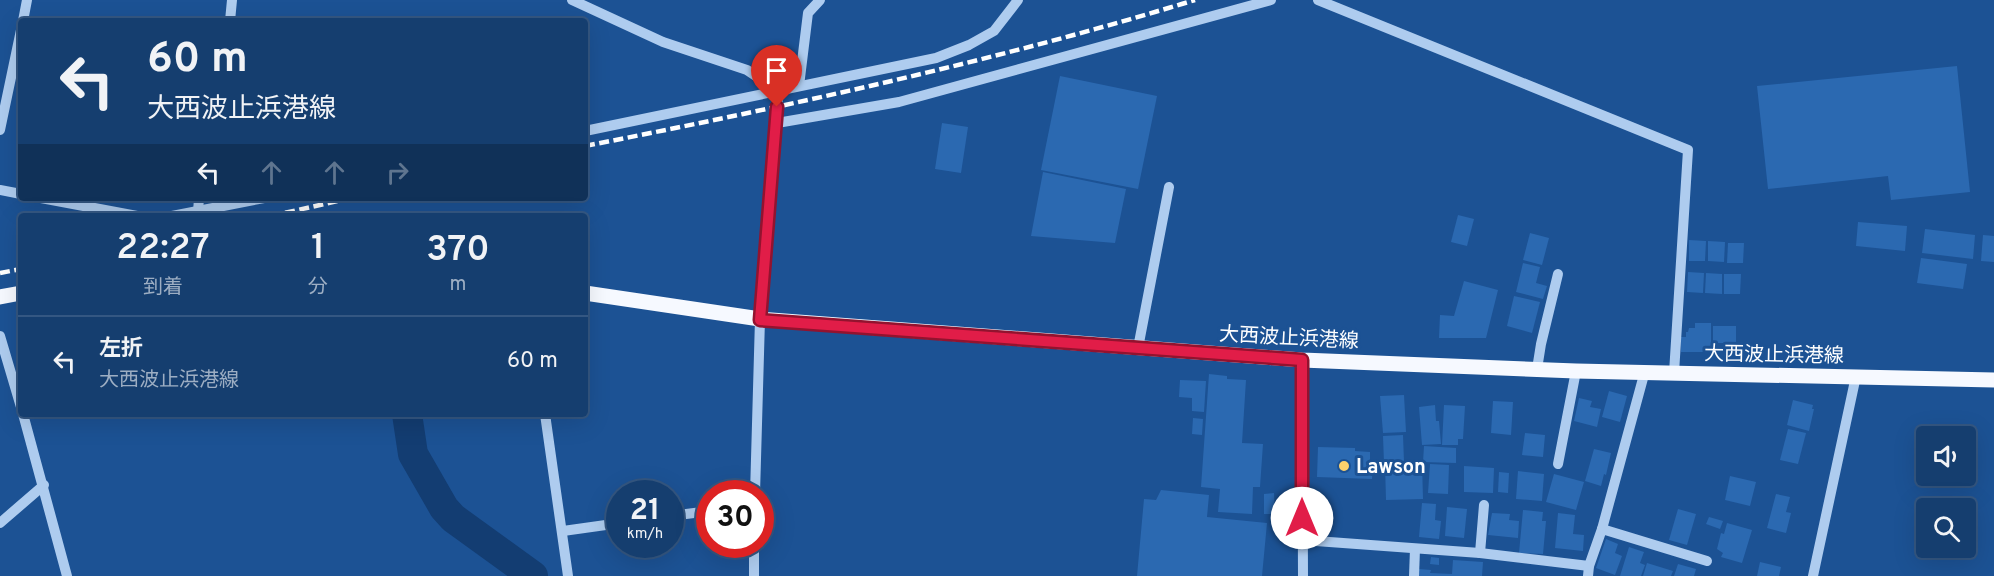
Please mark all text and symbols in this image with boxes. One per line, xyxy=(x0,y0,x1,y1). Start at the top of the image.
text: 60 m xyxy=(147,34,248,87)
icon: left xyxy=(48,42,126,120)
pin xyxy=(751,45,802,107)
icon: arrive xyxy=(760,54,793,87)
text: 大西波止浜港線 xyxy=(147,93,336,127)
icon: left xyxy=(192,156,225,189)
icon: ahead xyxy=(255,156,288,189)
icon: ahead xyxy=(318,156,351,189)
icon: right xyxy=(381,156,414,189)
text: 22:27 xyxy=(116,226,210,272)
text: 1 xyxy=(311,226,325,272)
text: 370 xyxy=(426,228,490,274)
text: m xyxy=(449,272,466,298)
text: 到着 xyxy=(143,275,183,301)
text: 分 xyxy=(308,275,328,301)
street label: 大西波止浜港線 xyxy=(1218,322,1359,356)
text: 左折 xyxy=(99,336,143,363)
street label: 大西波止浜港線 xyxy=(1704,342,1844,370)
icon: left xyxy=(48,345,81,378)
text: 60 m xyxy=(507,348,558,375)
text: 大西波止浜港線 xyxy=(99,368,239,394)
map controls xyxy=(1916,426,1976,558)
button: sound xyxy=(1916,426,1976,486)
place label: Lawson xyxy=(1356,455,1426,481)
marker: Lawson xyxy=(1337,459,1351,473)
speed limit sign: 30 xyxy=(696,480,774,558)
position arrow xyxy=(1270,486,1334,550)
text: 21 xyxy=(630,493,660,530)
button: search xyxy=(1916,498,1976,558)
text: km/h xyxy=(627,525,663,544)

